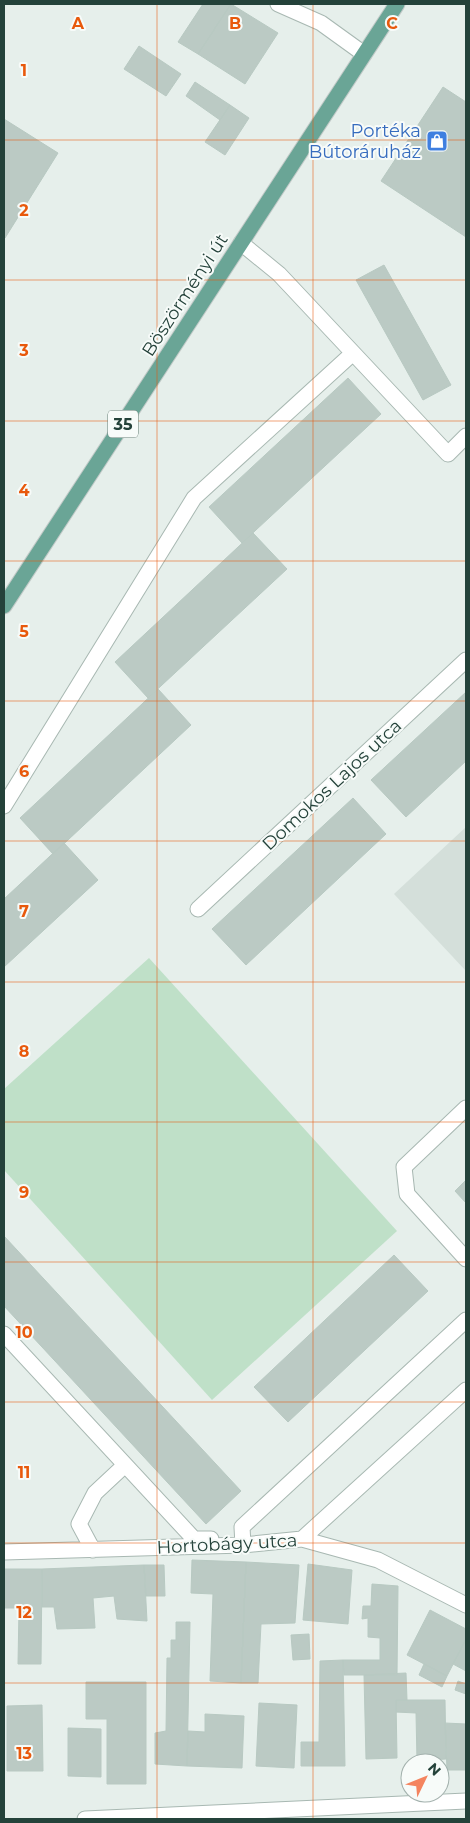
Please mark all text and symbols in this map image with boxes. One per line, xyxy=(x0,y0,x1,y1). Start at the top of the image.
text: A xyxy=(71,14,85,33)
text: B xyxy=(229,14,241,33)
text: C xyxy=(386,14,398,33)
text: 1 xyxy=(21,61,27,80)
place label: Portéka Bútoráruház xyxy=(309,120,421,163)
shop icon: Portéka Bútoráruház xyxy=(425,129,449,153)
text: 2 xyxy=(19,201,29,220)
street label: Böszörményi út xyxy=(137,230,233,360)
text: 3 xyxy=(18,341,29,360)
road number: 35 xyxy=(108,410,138,438)
text: 4 xyxy=(18,481,30,500)
text: 5 xyxy=(19,622,29,641)
street label: Domokos Lajos utca xyxy=(258,715,406,855)
text: 6 xyxy=(19,762,29,781)
text: 7 xyxy=(19,902,29,921)
text: 8 xyxy=(19,1042,29,1061)
text: 9 xyxy=(19,1183,29,1202)
text: 10 xyxy=(15,1323,33,1342)
text: 11 xyxy=(18,1463,30,1482)
street label: Hortobágy utca xyxy=(156,1529,298,1559)
text: 12 xyxy=(16,1603,32,1622)
text: 13 xyxy=(16,1744,32,1763)
north arrow xyxy=(400,1753,450,1803)
text: N xyxy=(424,1759,445,1779)

